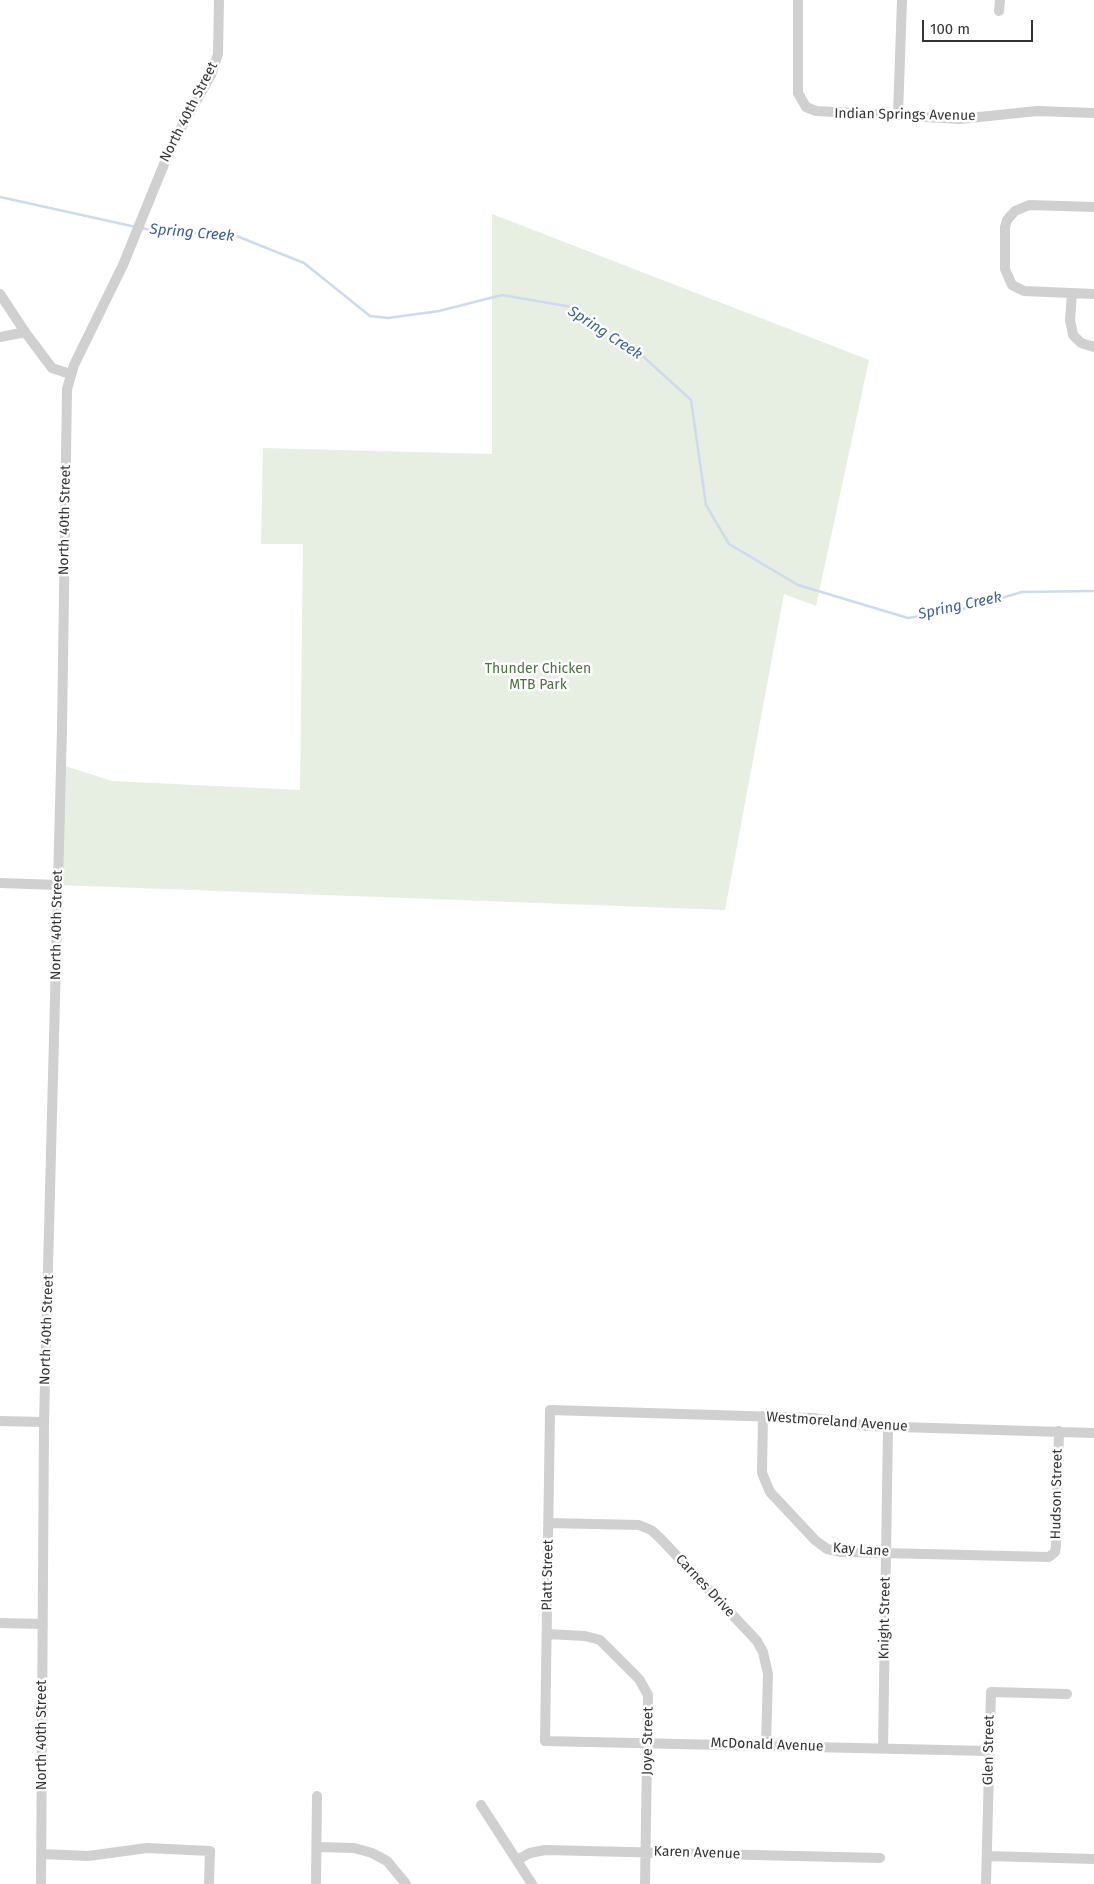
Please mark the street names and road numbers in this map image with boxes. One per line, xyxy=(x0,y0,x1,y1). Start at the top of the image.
street label: North 40th Street xyxy=(156,59,222,165)
street label: Indian Springs Avenue xyxy=(834,105,976,125)
street label: North 40th Street xyxy=(56,465,74,575)
street label: North 40th Street xyxy=(48,870,66,980)
street label: North 40th Street xyxy=(37,1275,57,1385)
street label: Westmoreland Avenue xyxy=(766,1409,908,1435)
street label: Hudson Street xyxy=(1048,1449,1066,1539)
street label: Platt Street xyxy=(539,1539,557,1611)
street label: Kay Lane xyxy=(832,1540,890,1560)
street label: Carnes Drive xyxy=(672,1551,738,1621)
street label: Knight Street xyxy=(876,1577,894,1659)
street label: North 40th Street xyxy=(34,1680,50,1790)
street label: Joye Street xyxy=(639,1707,657,1775)
street label: Glen Street xyxy=(980,1715,998,1785)
street label: McDonald Avenue xyxy=(710,1735,824,1755)
street label: Karen Avenue xyxy=(653,1843,741,1863)

